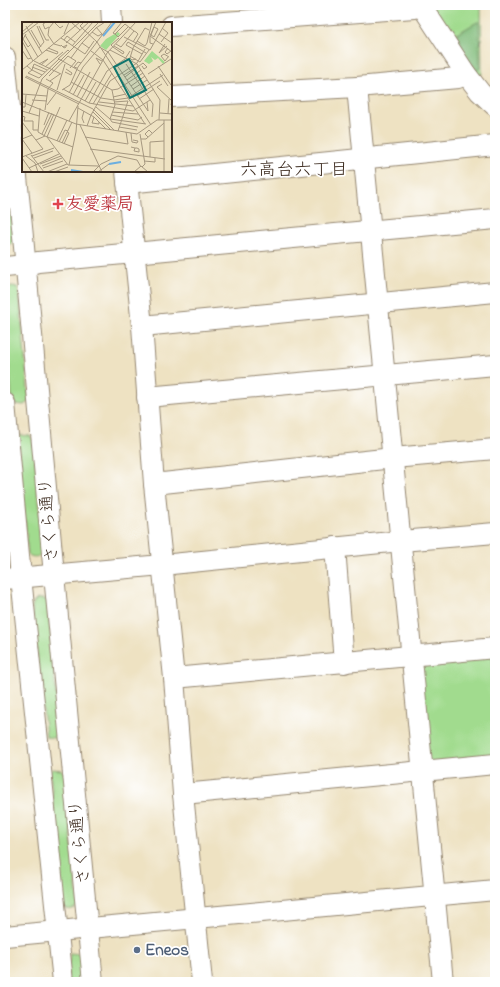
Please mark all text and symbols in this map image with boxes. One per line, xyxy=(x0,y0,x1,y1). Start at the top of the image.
inset map xyxy=(22,22,172,172)
district label: 六高台六丁目 xyxy=(240,158,348,184)
place label: 友愛薬局 xyxy=(66,192,134,217)
marker: 友愛薬局 xyxy=(53,199,63,209)
street label: さくら通り xyxy=(33,477,65,563)
street label: さくら通り xyxy=(63,798,97,886)
place label: Eneos xyxy=(145,938,189,963)
marker: Eneos xyxy=(132,945,142,955)

